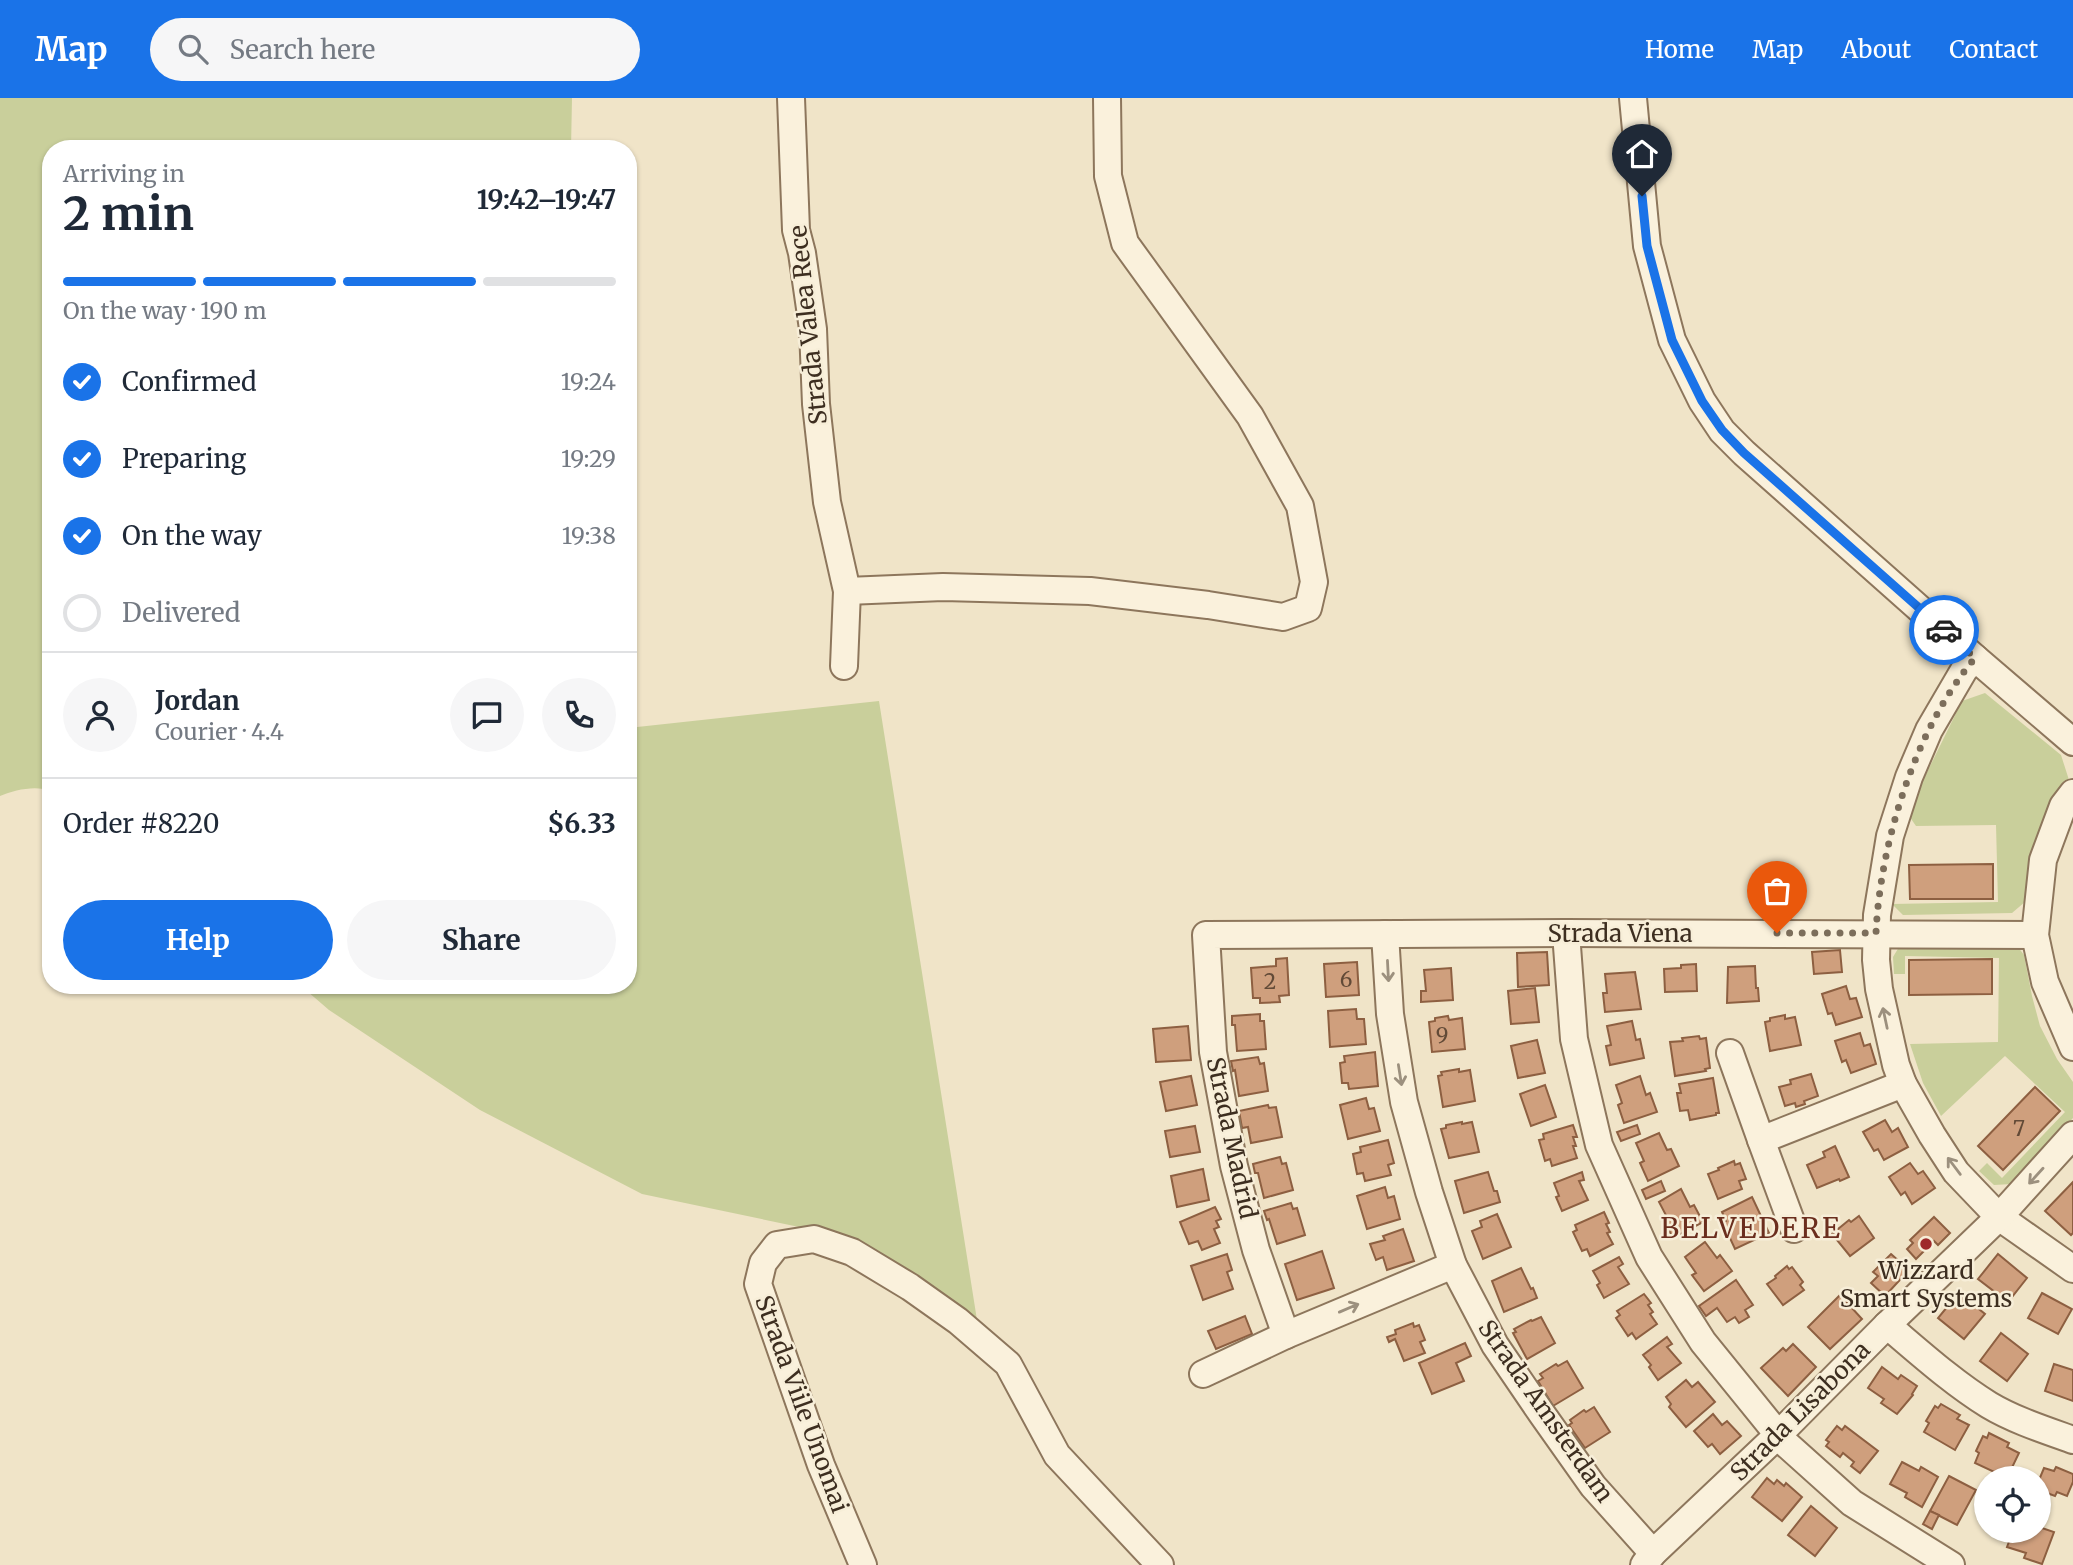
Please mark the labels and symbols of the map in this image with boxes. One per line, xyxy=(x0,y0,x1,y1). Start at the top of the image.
pin xyxy=(1612,124,1672,196)
street label: Strada Valea Rece xyxy=(782,224,834,426)
courier xyxy=(1909,595,1979,665)
pin xyxy=(1747,861,1807,933)
street label: Strada Viena xyxy=(1547,918,1693,949)
one-way arrow xyxy=(1381,959,1394,982)
house number: 6 xyxy=(1340,966,1352,993)
house number: 2 xyxy=(1264,968,1276,995)
one-way arrow xyxy=(1877,1007,1891,1030)
house number: 9 xyxy=(1436,1022,1448,1049)
street label: Strada Madrid xyxy=(1200,1054,1264,1222)
one-way arrow xyxy=(1394,1063,1407,1086)
house number: 7 xyxy=(2013,1115,2025,1142)
one-way arrow xyxy=(1946,1157,1961,1176)
one-way arrow xyxy=(2028,1167,2044,1185)
district label: BELVEDERE xyxy=(1660,1210,1842,1246)
marker: Wizzard Smart Systems xyxy=(1918,1236,1934,1252)
place label: Wizzard Smart Systems xyxy=(1840,1255,2012,1314)
street label: Strada Viile Unomai xyxy=(748,1291,856,1517)
one-way arrow xyxy=(1338,1301,1359,1314)
street label: Strada Amsterdam xyxy=(1471,1314,1621,1508)
street label: Strada Lisabona xyxy=(1723,1334,1877,1488)

